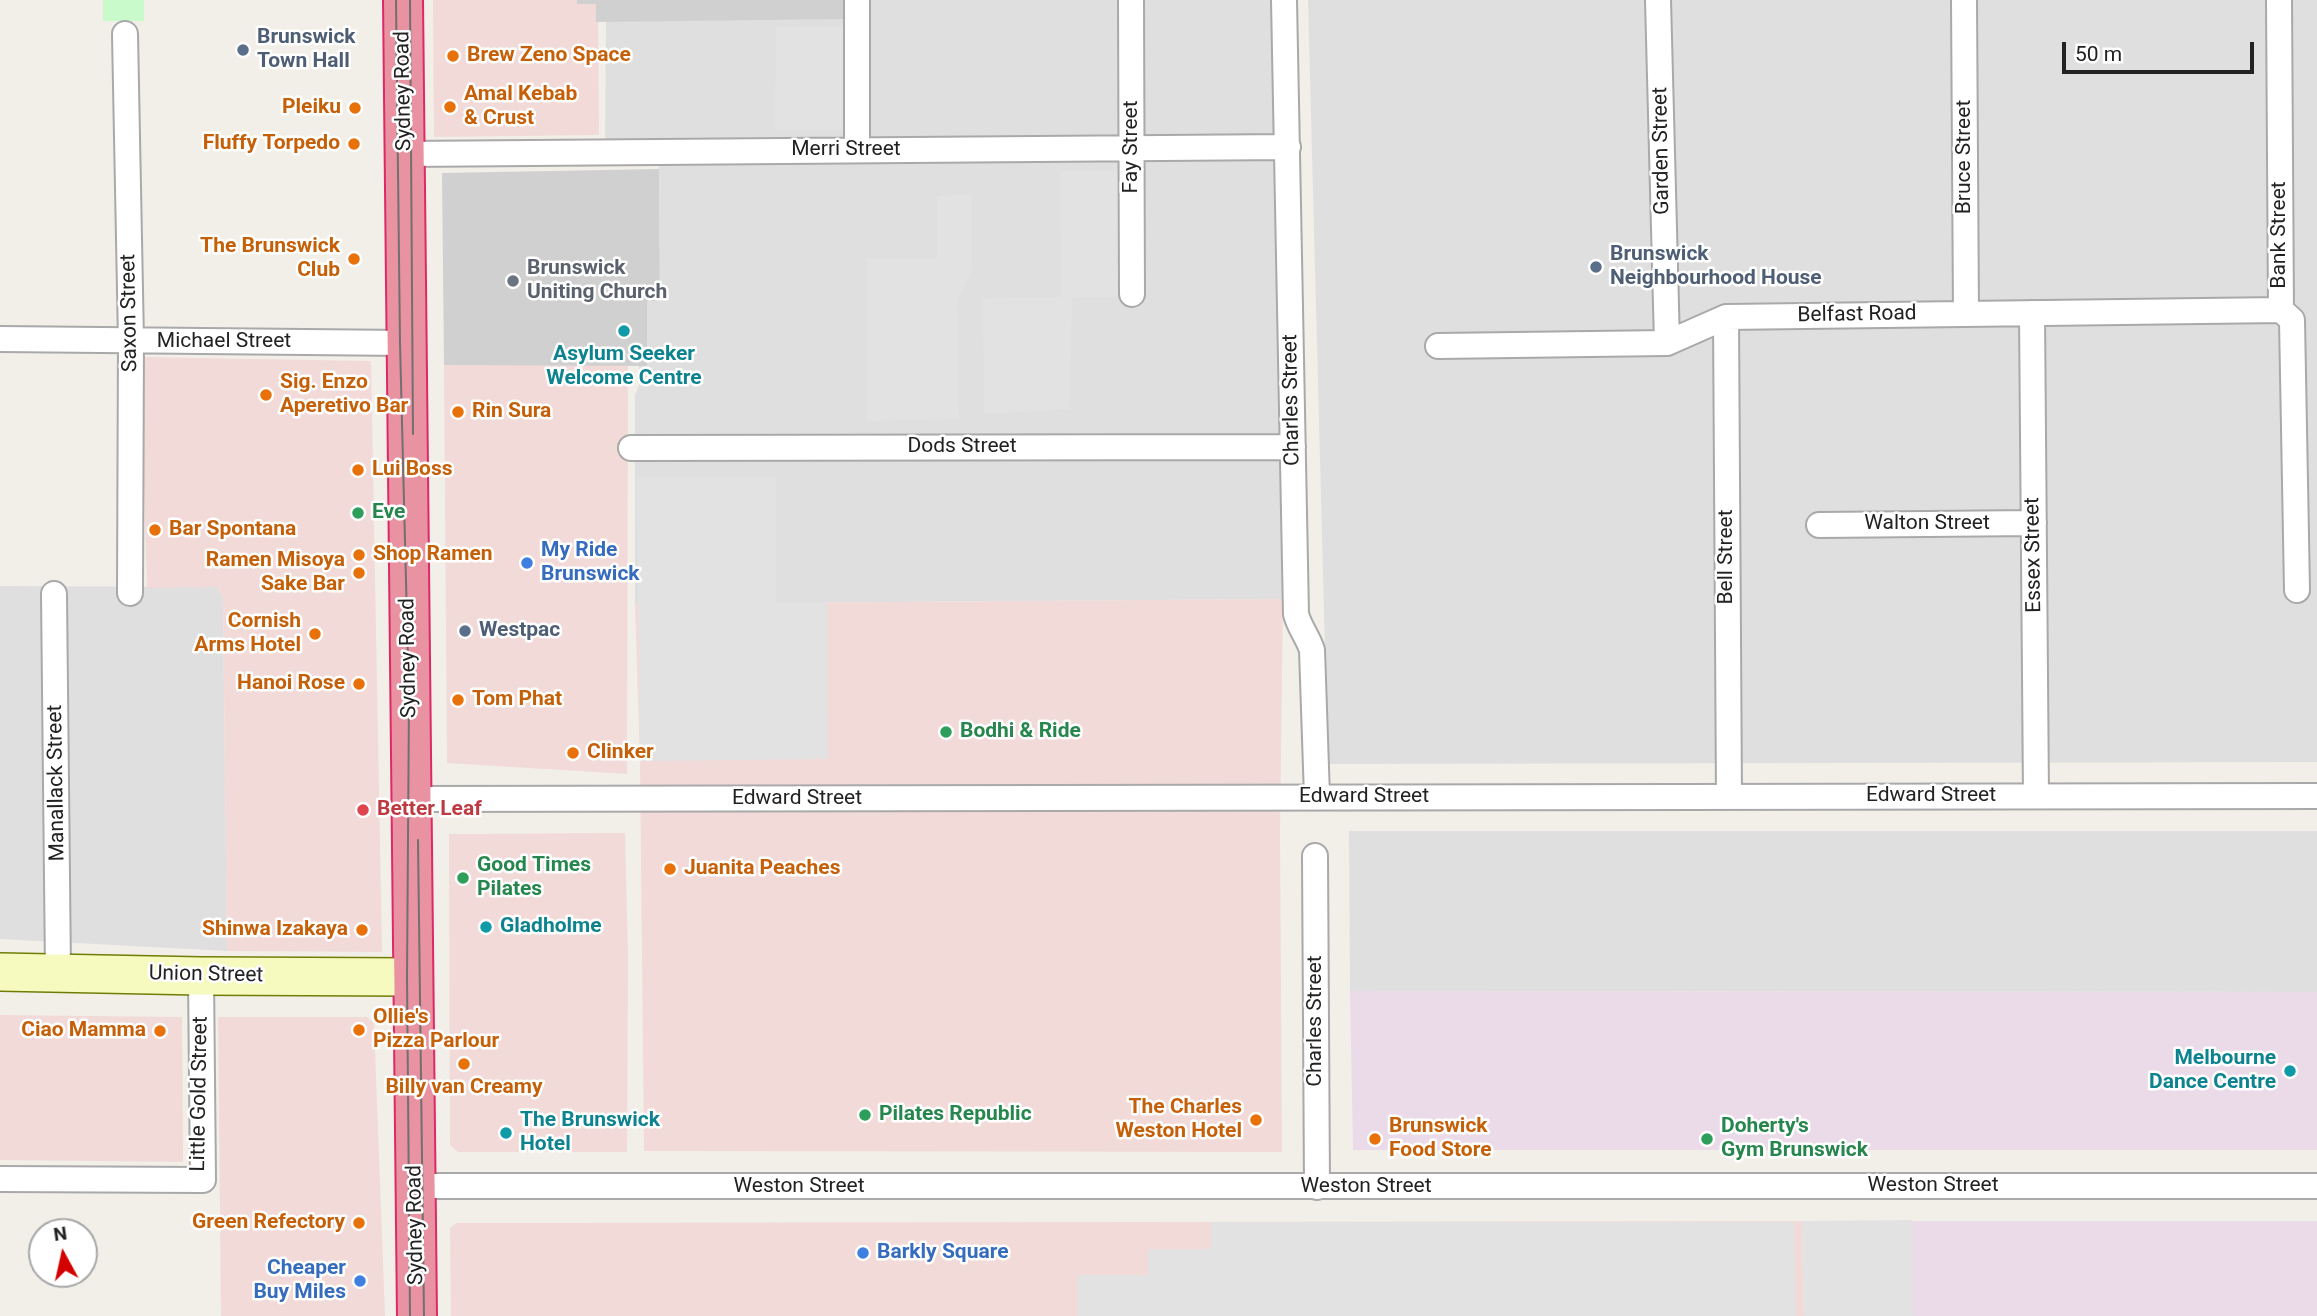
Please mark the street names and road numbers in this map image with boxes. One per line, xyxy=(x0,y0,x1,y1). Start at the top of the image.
street label: Sydney Road xyxy=(390,31,418,151)
street label: Garden Street xyxy=(1648,87,1676,215)
street label: Fay Street xyxy=(1119,100,1145,194)
street label: Bruce Street xyxy=(1952,100,1978,214)
street label: Merri Street xyxy=(791,137,901,163)
street label: Bank Street xyxy=(2267,181,2293,289)
street label: Saxon Street xyxy=(116,254,144,372)
street label: Belfast Road xyxy=(1797,301,1917,329)
street label: Michael Street xyxy=(157,329,291,355)
street label: Charles Street xyxy=(1278,334,1306,466)
street label: Dods Street xyxy=(907,434,1017,460)
street label: Essex Street xyxy=(2020,497,2048,613)
street label: Bell Street xyxy=(1714,509,1740,605)
street label: Walton Street xyxy=(1864,511,1990,537)
street label: Sydney Road xyxy=(395,598,423,718)
street label: Manallack Street xyxy=(43,704,71,862)
street label: Edward Street xyxy=(1866,783,1996,809)
street label: Edward Street xyxy=(1299,784,1429,810)
street label: Edward Street xyxy=(732,786,862,812)
street label: Charles Street xyxy=(1303,955,1329,1087)
street label: Union Street xyxy=(149,961,263,989)
street label: Little Gold Street xyxy=(186,1016,214,1172)
street label: Sydney Road xyxy=(402,1165,430,1285)
street label: Weston Street xyxy=(1867,1173,1999,1199)
street label: Weston Street xyxy=(733,1174,865,1200)
street label: Weston Street xyxy=(1300,1174,1432,1200)

